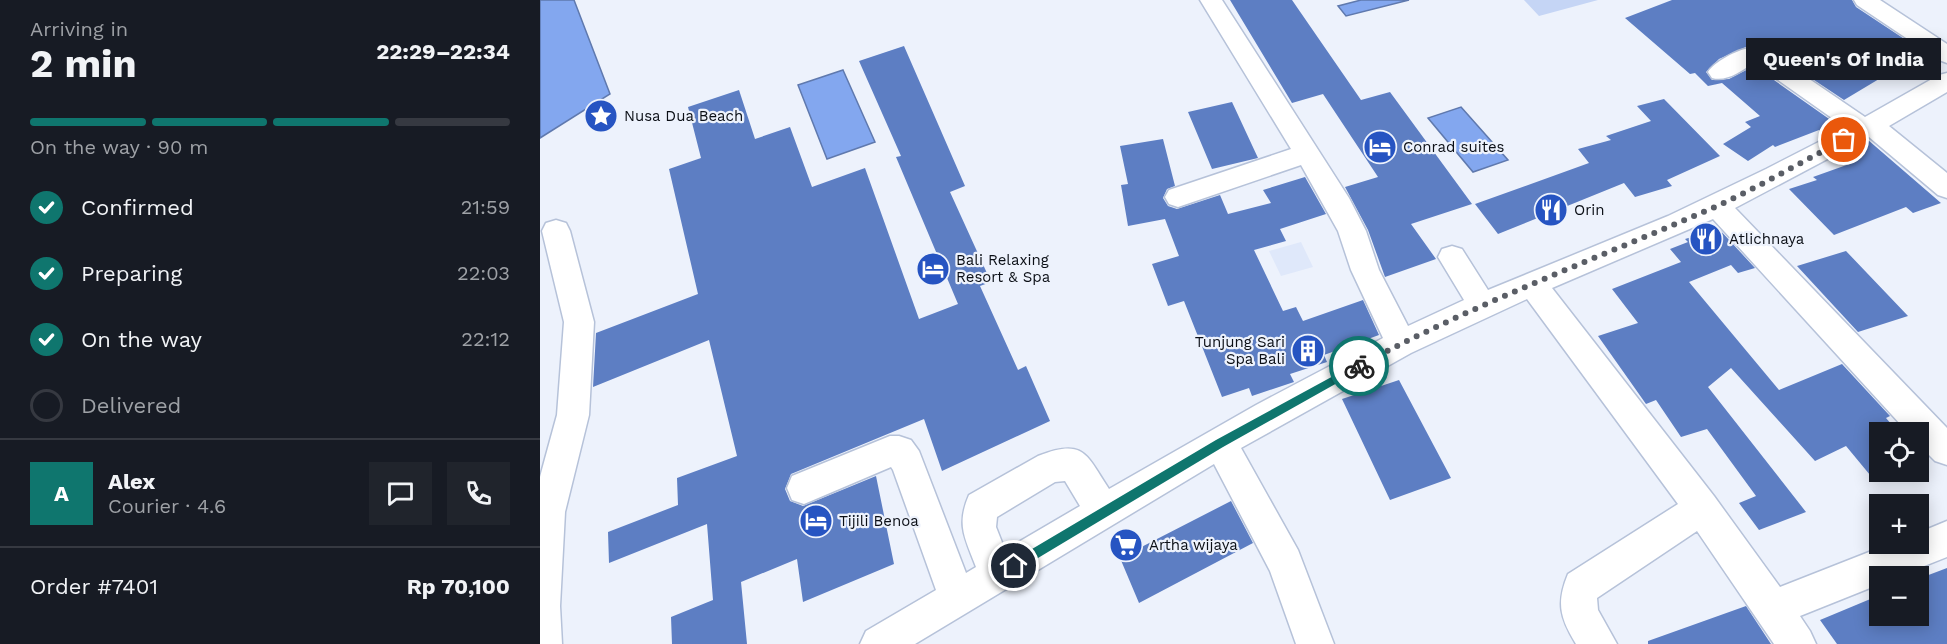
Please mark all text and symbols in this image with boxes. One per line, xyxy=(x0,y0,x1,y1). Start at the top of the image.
text: Arriving in xyxy=(30,17,128,41)
callout: Queen's Of India xyxy=(1746,38,1942,80)
text: 22:29–22:34 xyxy=(376,39,510,64)
text: 2 min xyxy=(30,41,137,86)
text: Queen's Of India xyxy=(1763,47,1924,71)
place icon: Nusa Dua Beach xyxy=(583,98,619,134)
place label: Nusa Dua Beach xyxy=(624,107,743,125)
pin xyxy=(1818,114,1869,165)
icon: bag xyxy=(1827,123,1860,156)
hotel icon: Conrad suites xyxy=(1362,129,1398,165)
text: On the way · 90 m xyxy=(30,135,208,159)
place label: Conrad suites xyxy=(1403,138,1505,156)
icon: check xyxy=(30,191,63,224)
restaurant icon: Orin xyxy=(1533,192,1569,228)
text: Confirmed xyxy=(81,195,194,220)
text: 21:59 xyxy=(461,195,510,219)
place label: Orin xyxy=(1574,201,1605,219)
restaurant icon: Atlichnaya xyxy=(1688,221,1724,257)
place label: Atlichnaya xyxy=(1729,230,1805,248)
hotel icon: Bali Relaxing Resort & Spa xyxy=(915,251,951,287)
place label: Bali Relaxing Resort & Spa xyxy=(956,251,1051,286)
icon: check xyxy=(30,257,63,290)
text: Preparing xyxy=(81,261,182,286)
text: 22:03 xyxy=(457,261,510,285)
icon: check xyxy=(30,323,63,356)
text: On the way xyxy=(81,327,202,352)
text: 22:12 xyxy=(461,327,510,351)
place label: Tunjung Sari Spa Bali xyxy=(1195,333,1285,368)
building icon: Tunjung Sari Spa Bali xyxy=(1290,333,1326,369)
courier xyxy=(1329,336,1389,396)
icon: bike xyxy=(1343,350,1376,383)
text: Delivered xyxy=(81,393,181,418)
map controls xyxy=(1869,422,1929,626)
button: locate xyxy=(1869,422,1929,482)
button: chat xyxy=(369,462,432,525)
button: phone xyxy=(447,462,510,525)
text: Alex xyxy=(108,469,155,494)
text: A xyxy=(54,481,69,506)
text: Courier · 4.6 xyxy=(108,494,226,518)
button: + xyxy=(1869,494,1929,554)
hotel icon: Tijili Benoa xyxy=(798,503,834,539)
place label: Tijili Benoa xyxy=(839,512,919,530)
supermarket icon: Artha wijaya xyxy=(1108,527,1144,563)
place label: Artha wijaya xyxy=(1149,536,1238,554)
pin xyxy=(988,540,1039,591)
icon: home xyxy=(997,549,1030,582)
button: − xyxy=(1869,566,1929,626)
text: Order #7401 xyxy=(30,574,158,599)
text: Rp 70,100 xyxy=(407,574,510,599)

